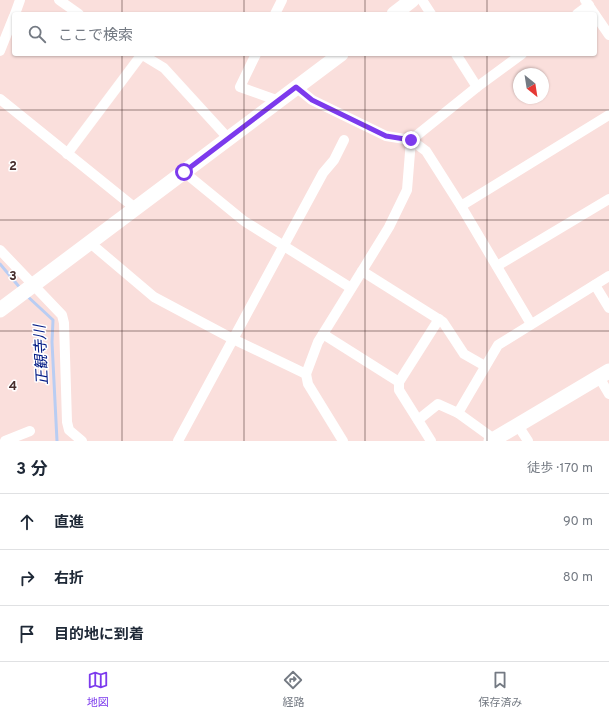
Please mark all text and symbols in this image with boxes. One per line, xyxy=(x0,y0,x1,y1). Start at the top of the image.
search box xyxy=(12,12,597,56)
icon: search xyxy=(26,23,48,45)
text: ここで検索 xyxy=(58,27,133,46)
north arrow xyxy=(513,68,549,104)
route end xyxy=(402,131,420,149)
text: 2 xyxy=(9,159,17,175)
route start xyxy=(175,163,193,181)
text: 3 xyxy=(9,269,17,285)
water label: 正観寺川 xyxy=(31,322,54,385)
text: 4 xyxy=(9,379,17,395)
text: 3 分 xyxy=(16,459,47,481)
text: 徒歩 · 170 m xyxy=(527,461,593,477)
icon: ahead xyxy=(16,511,38,533)
text: 直進 xyxy=(54,514,84,533)
text: 90 m xyxy=(563,514,593,530)
icon: right xyxy=(16,567,38,589)
text: 右折 xyxy=(54,570,84,589)
text: 80 m xyxy=(563,570,593,586)
icon: arrive xyxy=(16,623,38,645)
text: 目的地に到着 xyxy=(54,626,144,645)
tab: 地図 xyxy=(87,669,109,710)
tab: 経路 xyxy=(282,669,304,710)
tab: 保存済み xyxy=(478,669,522,710)

